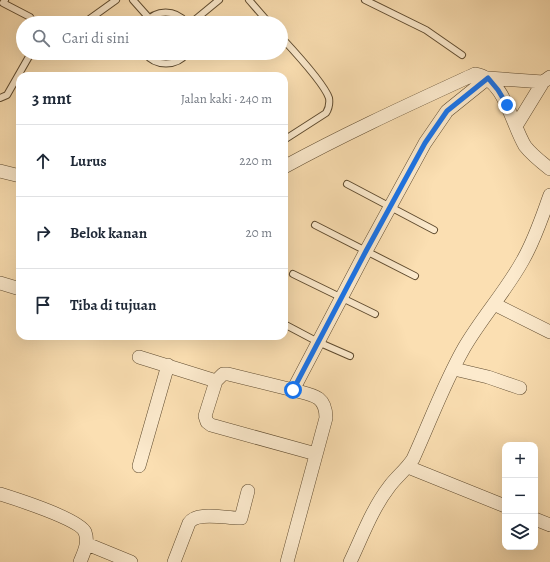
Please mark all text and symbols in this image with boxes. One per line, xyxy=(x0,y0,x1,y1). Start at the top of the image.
search box xyxy=(16,16,288,60)
icon: search xyxy=(30,27,52,49)
text: Cari di sini xyxy=(62,28,129,48)
text: 3 mnt xyxy=(32,87,72,110)
text: Jalan kaki · 240 m xyxy=(181,90,272,107)
route end xyxy=(498,96,516,114)
icon: ahead xyxy=(32,150,54,172)
text: Lurus xyxy=(70,151,107,171)
text: 220 m xyxy=(239,152,272,169)
icon: right xyxy=(32,222,54,244)
text: Belok kanan xyxy=(70,223,147,243)
text: 20 m xyxy=(246,224,272,241)
icon: arrive xyxy=(32,294,54,316)
text: Tiba di tujuan xyxy=(70,295,156,315)
route start xyxy=(284,381,302,399)
map controls xyxy=(502,442,538,550)
button: + xyxy=(502,442,538,478)
button: − xyxy=(502,478,538,514)
button: layers xyxy=(502,514,538,550)

